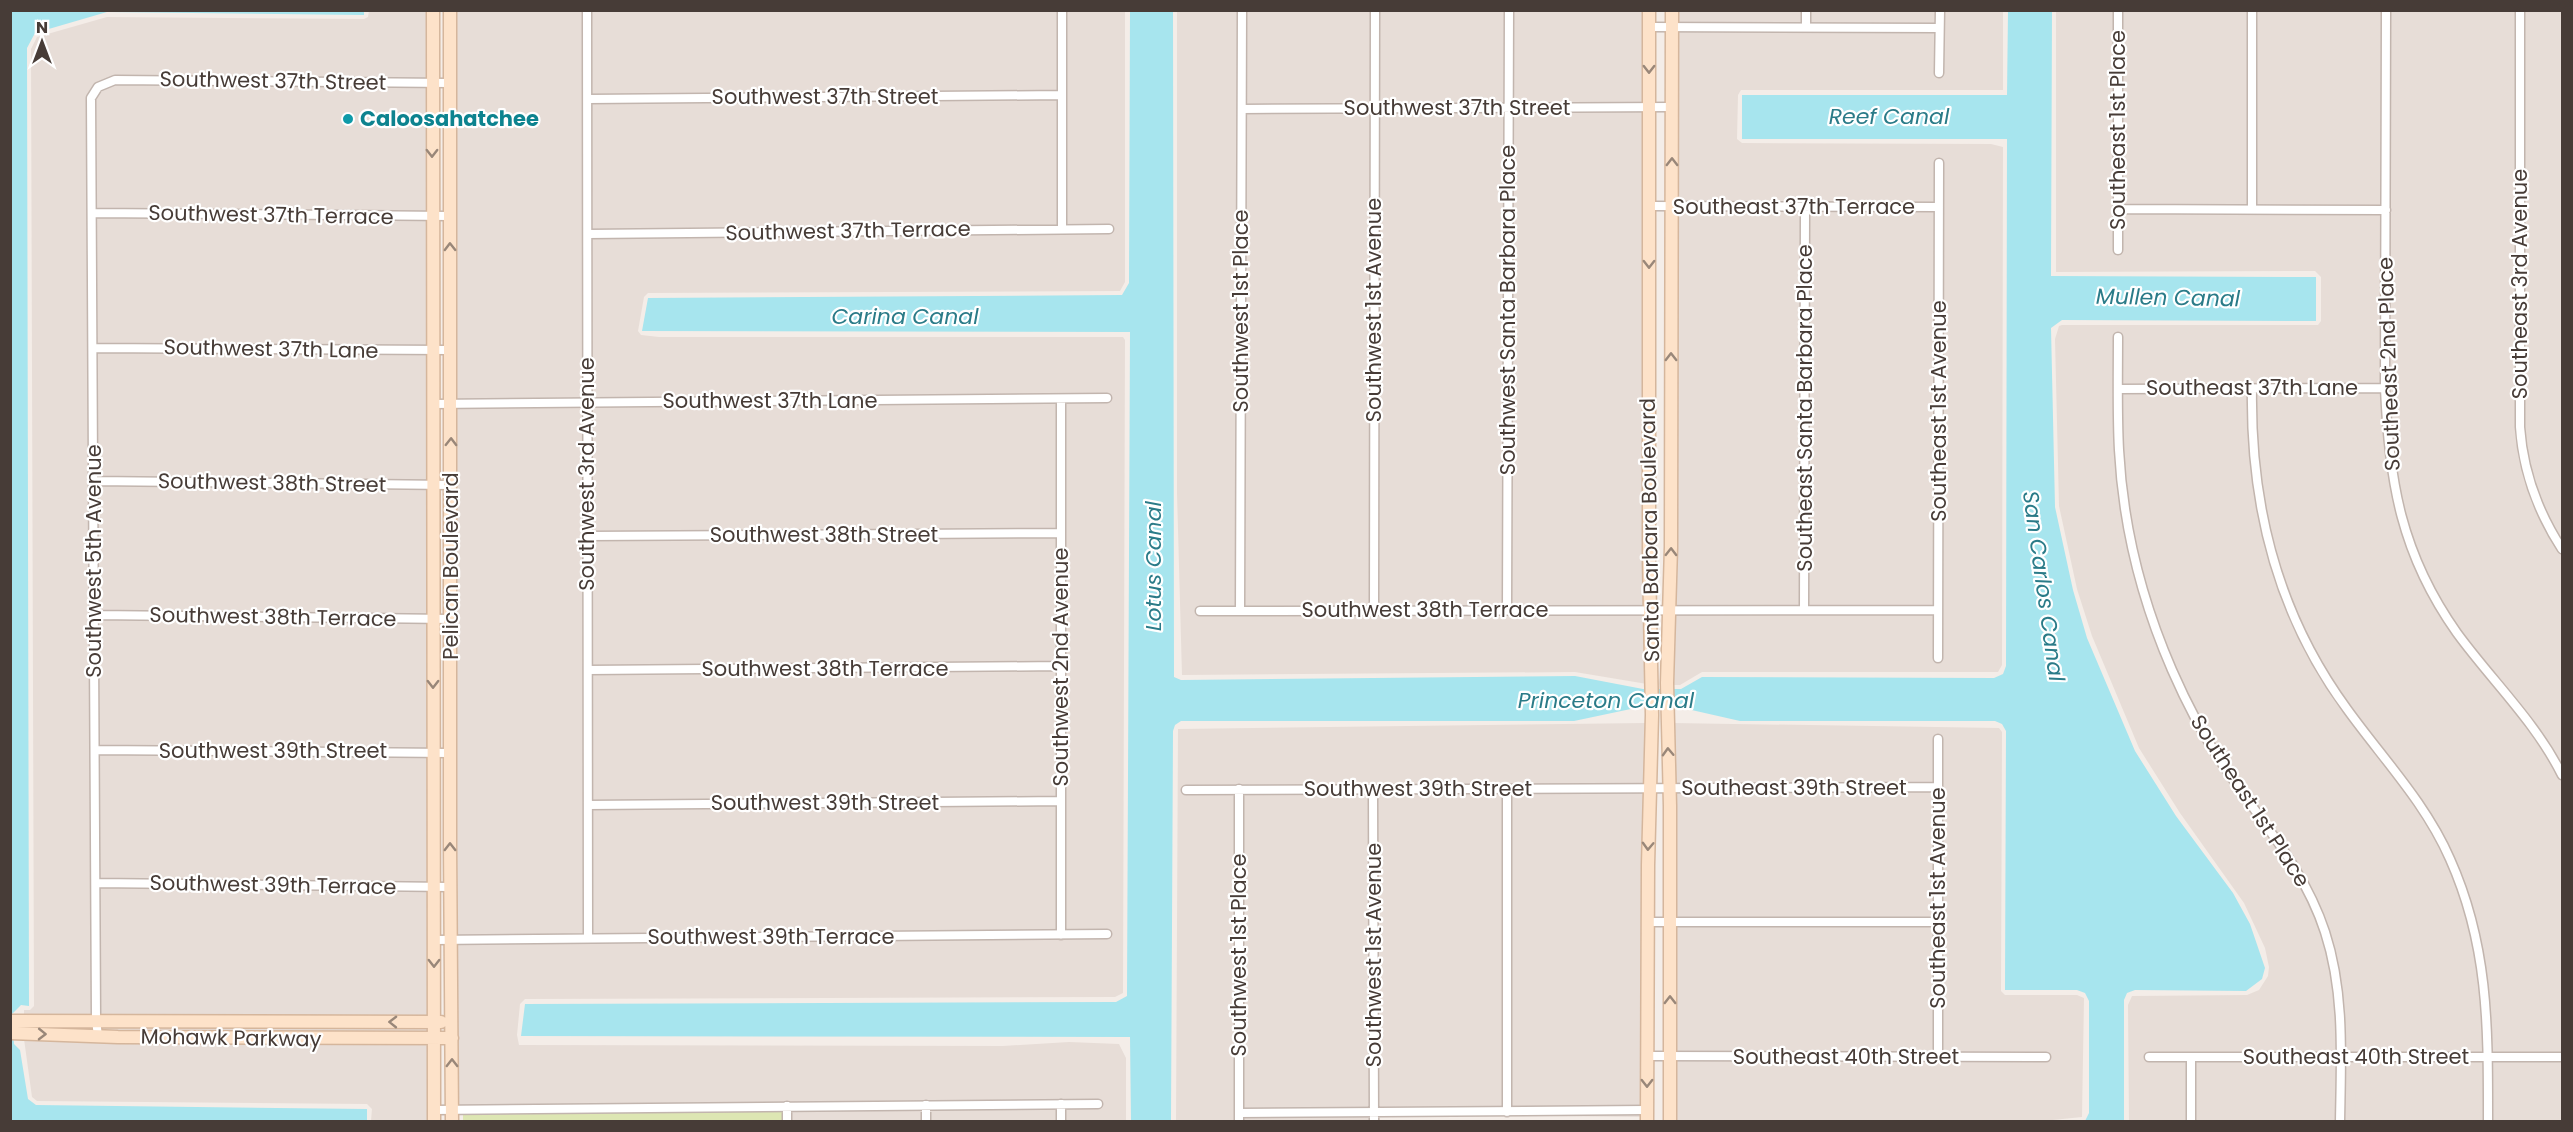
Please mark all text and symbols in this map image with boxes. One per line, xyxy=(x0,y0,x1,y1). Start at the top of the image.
north arrow xyxy=(12,12,72,72)
text: N xyxy=(36,16,48,39)
street label: Southeast 1st Place xyxy=(2103,30,2132,230)
street label: Southwest 37th Street xyxy=(159,64,387,97)
one-way arrow xyxy=(1643,64,1655,73)
street label: Southwest 37th Street xyxy=(712,82,938,111)
street label: Southwest 37th Street xyxy=(1344,93,1570,122)
water label: Reef Canal xyxy=(1829,101,1950,132)
place label: Caloosahatchee xyxy=(360,104,539,133)
marker: Caloosahatchee xyxy=(341,112,355,126)
street label: Southwest Santa Barbara Place xyxy=(1493,145,1522,475)
one-way arrow xyxy=(426,148,439,157)
one-way arrow xyxy=(1666,157,1678,166)
street label: Southeast 3rd Avenue xyxy=(2505,169,2534,399)
street label: Southeast 37th Terrace xyxy=(1673,192,1915,221)
street label: Southwest 37th Terrace xyxy=(148,198,394,231)
street label: Southwest 1st Avenue xyxy=(1359,198,1388,422)
street label: Southwest 1st Place xyxy=(1226,210,1255,412)
street label: Southwest 37th Terrace xyxy=(725,214,971,247)
one-way arrow xyxy=(444,243,457,252)
street label: Southeast Santa Barbara Place xyxy=(1790,244,1819,572)
street label: Southeast 2nd Place xyxy=(2370,256,2407,472)
one-way arrow xyxy=(1643,259,1655,268)
water label: Mullen Canal xyxy=(2096,281,2241,314)
street label: Southeast 1st Avenue xyxy=(1924,300,1953,522)
water label: Carina Canal xyxy=(831,301,979,332)
street label: Southwest 37th Lane xyxy=(163,332,379,365)
one-way arrow xyxy=(1665,352,1677,361)
street label: Southwest 3rd Avenue xyxy=(572,357,601,591)
street label: Southeast 37th Lane xyxy=(2146,373,2358,402)
street label: Southwest 37th Lane xyxy=(663,386,878,415)
street label: Santa Barbara Boulevard xyxy=(1633,398,1666,662)
one-way arrow xyxy=(445,438,457,447)
street label: Southwest 5th Avenue xyxy=(79,444,108,678)
street label: Southwest 38th Street xyxy=(157,466,387,499)
street label: Pelican Boulevard xyxy=(436,472,465,660)
water label: San Carlos Canal xyxy=(2015,489,2072,684)
water label: Lotus Canal xyxy=(1138,500,1169,631)
street label: Southwest 38th Street xyxy=(710,520,938,549)
one-way arrow xyxy=(1665,547,1677,556)
street label: Southwest 2nd Avenue xyxy=(1046,548,1075,786)
street label: Southwest 38th Terrace xyxy=(1301,595,1549,624)
street label: Southwest 38th Terrace xyxy=(149,600,397,633)
street label: Southwest 38th Terrace xyxy=(701,654,949,683)
one-way arrow xyxy=(427,679,439,688)
water label: Princeton Canal xyxy=(1518,685,1695,716)
street label: Southeast 1st Place xyxy=(2184,709,2317,892)
street label: Southwest 39th Street xyxy=(159,736,387,765)
one-way arrow xyxy=(1662,748,1675,757)
street label: Southeast 39th Street xyxy=(1681,773,1907,802)
street label: Southwest 39th Street xyxy=(1304,774,1532,803)
street label: Southeast 1st Avenue xyxy=(1923,787,1952,1009)
street label: Southwest 39th Street xyxy=(711,788,939,817)
one-way arrow xyxy=(1642,842,1654,851)
one-way arrow xyxy=(444,843,456,852)
street label: Southwest 1st Avenue xyxy=(1359,843,1388,1067)
street label: Southwest 1st Place xyxy=(1224,854,1253,1056)
street label: Southwest 39th Terrace xyxy=(149,868,397,901)
street label: Southwest 39th Terrace xyxy=(647,922,895,951)
one-way arrow xyxy=(428,958,440,967)
one-way arrow xyxy=(1664,996,1676,1005)
one-way arrow xyxy=(389,1016,398,1028)
street label: Mohawk Parkway xyxy=(140,1021,322,1054)
one-way arrow xyxy=(38,1027,47,1040)
street label: Southeast 40th Street xyxy=(1733,1042,1959,1071)
street label: Southeast 40th Street xyxy=(2243,1042,2469,1071)
one-way arrow xyxy=(446,1059,458,1068)
one-way arrow xyxy=(1641,1079,1653,1088)

